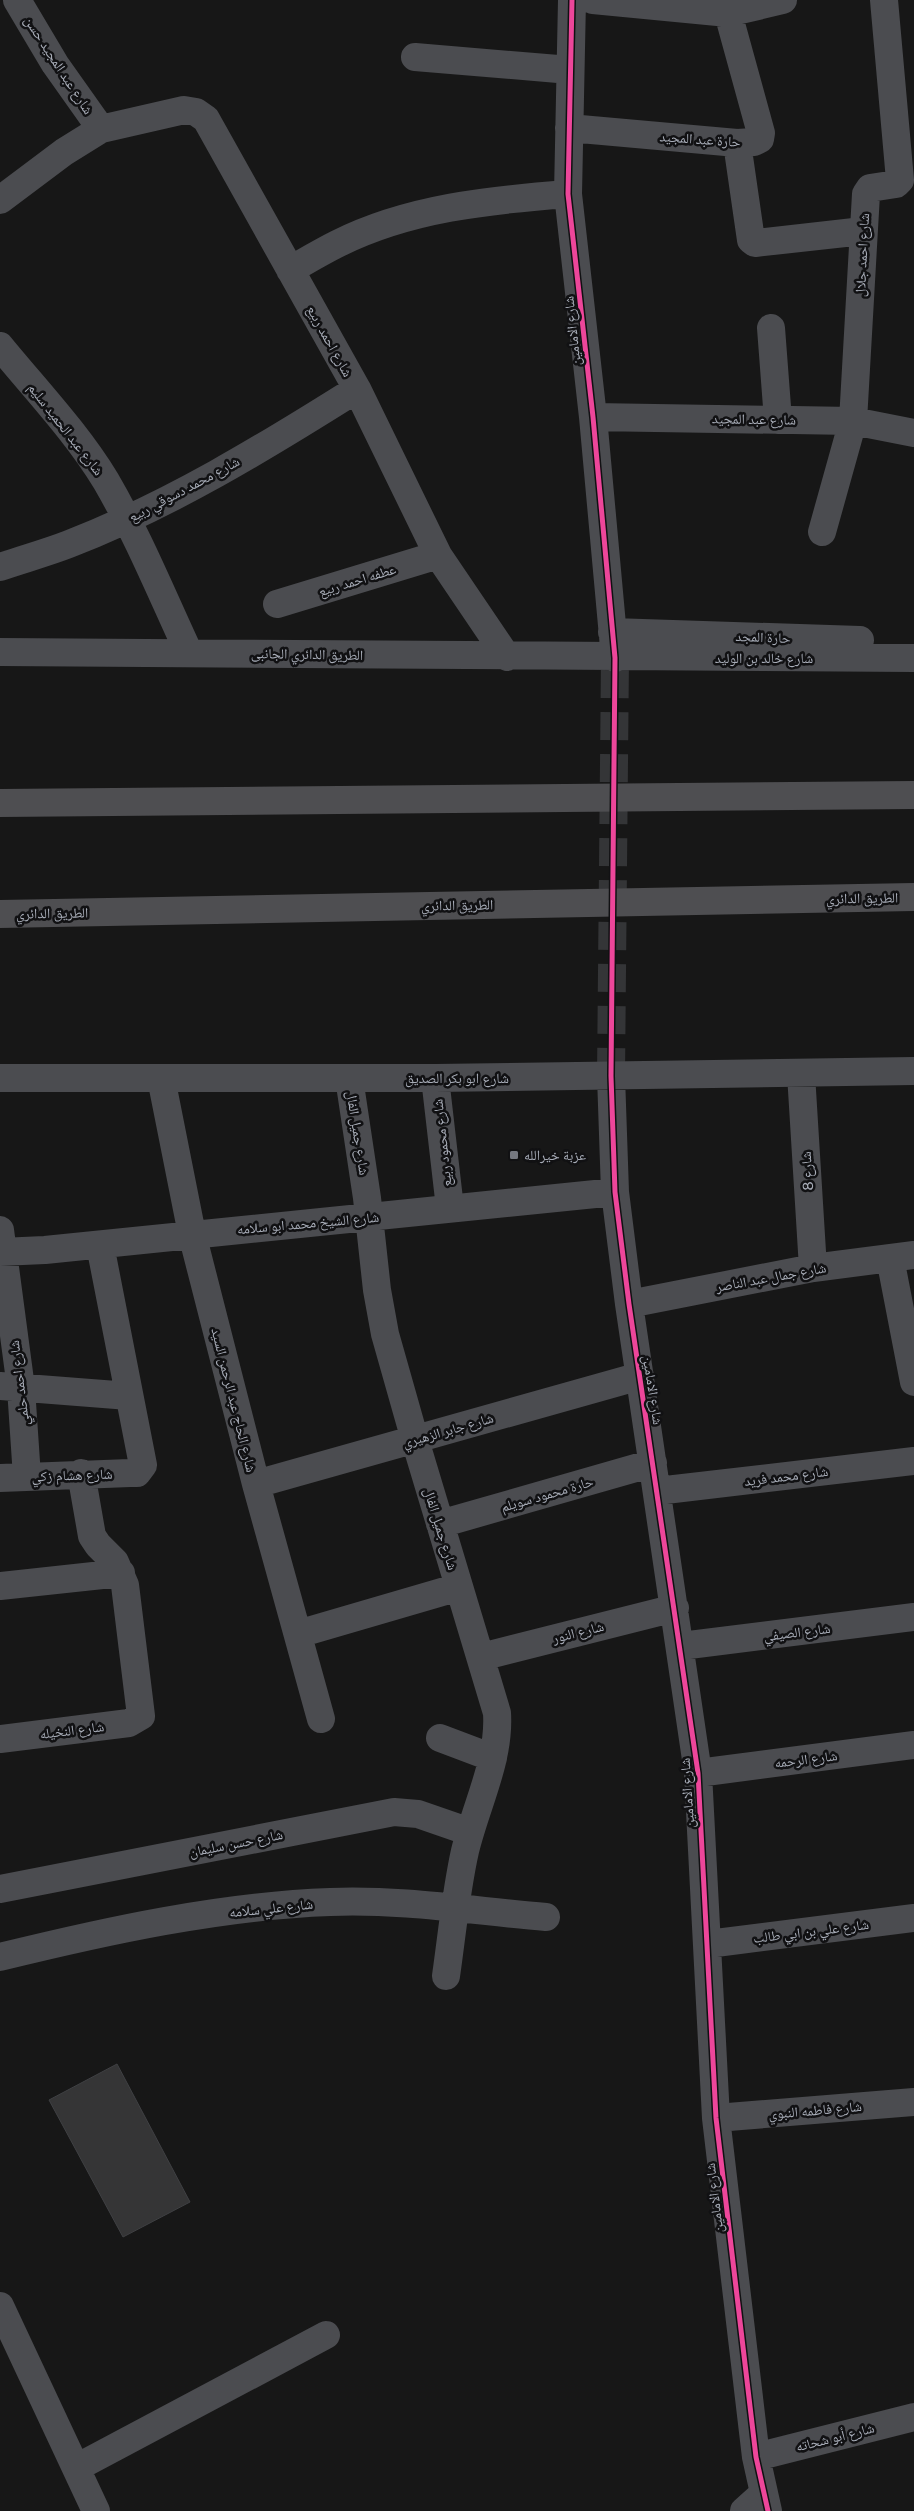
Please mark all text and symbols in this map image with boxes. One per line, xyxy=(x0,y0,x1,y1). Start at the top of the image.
street label: شارع عبد المجيد حسن xyxy=(20,13,97,118)
street label: حارة عبد المجيد xyxy=(659,128,741,151)
street label: شارع احمد جلال xyxy=(852,213,874,297)
street label: شارع الامامين xyxy=(560,295,586,367)
street label: شارع احمد ربيع xyxy=(302,303,356,380)
street label: شارع عبد الحميد سليم xyxy=(23,380,107,480)
street label: شارع عبد المجيد xyxy=(712,410,796,430)
street label: شارع محمد دسوقي ربيع xyxy=(126,453,244,528)
street label: عطفه احمد ربيع xyxy=(316,561,398,601)
street label: حارة المجد xyxy=(735,628,791,647)
street label: الطريق الدائري الجانبى xyxy=(251,645,363,667)
street label: شارع خالد بن الوليد xyxy=(715,650,813,668)
street label: الطريق الدائري xyxy=(826,889,898,910)
street label: الطريق الدائري xyxy=(421,896,493,917)
street label: الطريق الدائري xyxy=(16,904,88,925)
street label: شارع ابو بكر الصديق xyxy=(405,1070,509,1088)
street label: شارع جميل الفال xyxy=(341,1090,373,1177)
street label: شارع محمود ربيع xyxy=(429,1098,457,1188)
place label: عزبة خيرالله xyxy=(524,1147,586,1164)
marker: عزبة خيرالله xyxy=(508,1149,520,1161)
street label: شارع 8 xyxy=(798,1151,818,1191)
street label: شارع الشيخ محمد ابو سلامه xyxy=(236,1209,380,1239)
street label: شارع جمال عبد الناصر xyxy=(714,1259,828,1297)
street label: شارع الحاج عبد الرحمن السيد xyxy=(206,1326,260,1474)
street label: شارع احمد حلمي xyxy=(6,1339,36,1427)
street label: شارع الامامين xyxy=(638,1354,666,1426)
street label: شارع جابر الزهيري xyxy=(401,1409,496,1454)
street label: شارع محمد فريد xyxy=(743,1463,829,1491)
street label: شارع هشام زكي xyxy=(31,1466,113,1488)
street label: حارة محمود سويلم xyxy=(499,1473,596,1517)
street label: شارع جميل الفال xyxy=(419,1486,461,1573)
street label: شارع النور xyxy=(550,1618,606,1648)
street label: شارع الصيفي xyxy=(763,1620,832,1648)
street label: شارع النخيله xyxy=(39,1718,105,1744)
street label: شارع الرحمه xyxy=(774,1747,838,1773)
street label: شارع الامامين xyxy=(677,1757,699,1829)
street label: شارع حسن سليمان xyxy=(188,1826,285,1862)
street label: شارع علي سلامه xyxy=(228,1896,314,1924)
street label: شارع علي بن ابي طالب xyxy=(752,1916,870,1950)
street label: شارع فاطمه النبوي xyxy=(768,2098,863,2126)
street label: شارع الامامين xyxy=(702,2162,728,2234)
street label: شارع أبو شحاته xyxy=(794,2420,876,2456)

